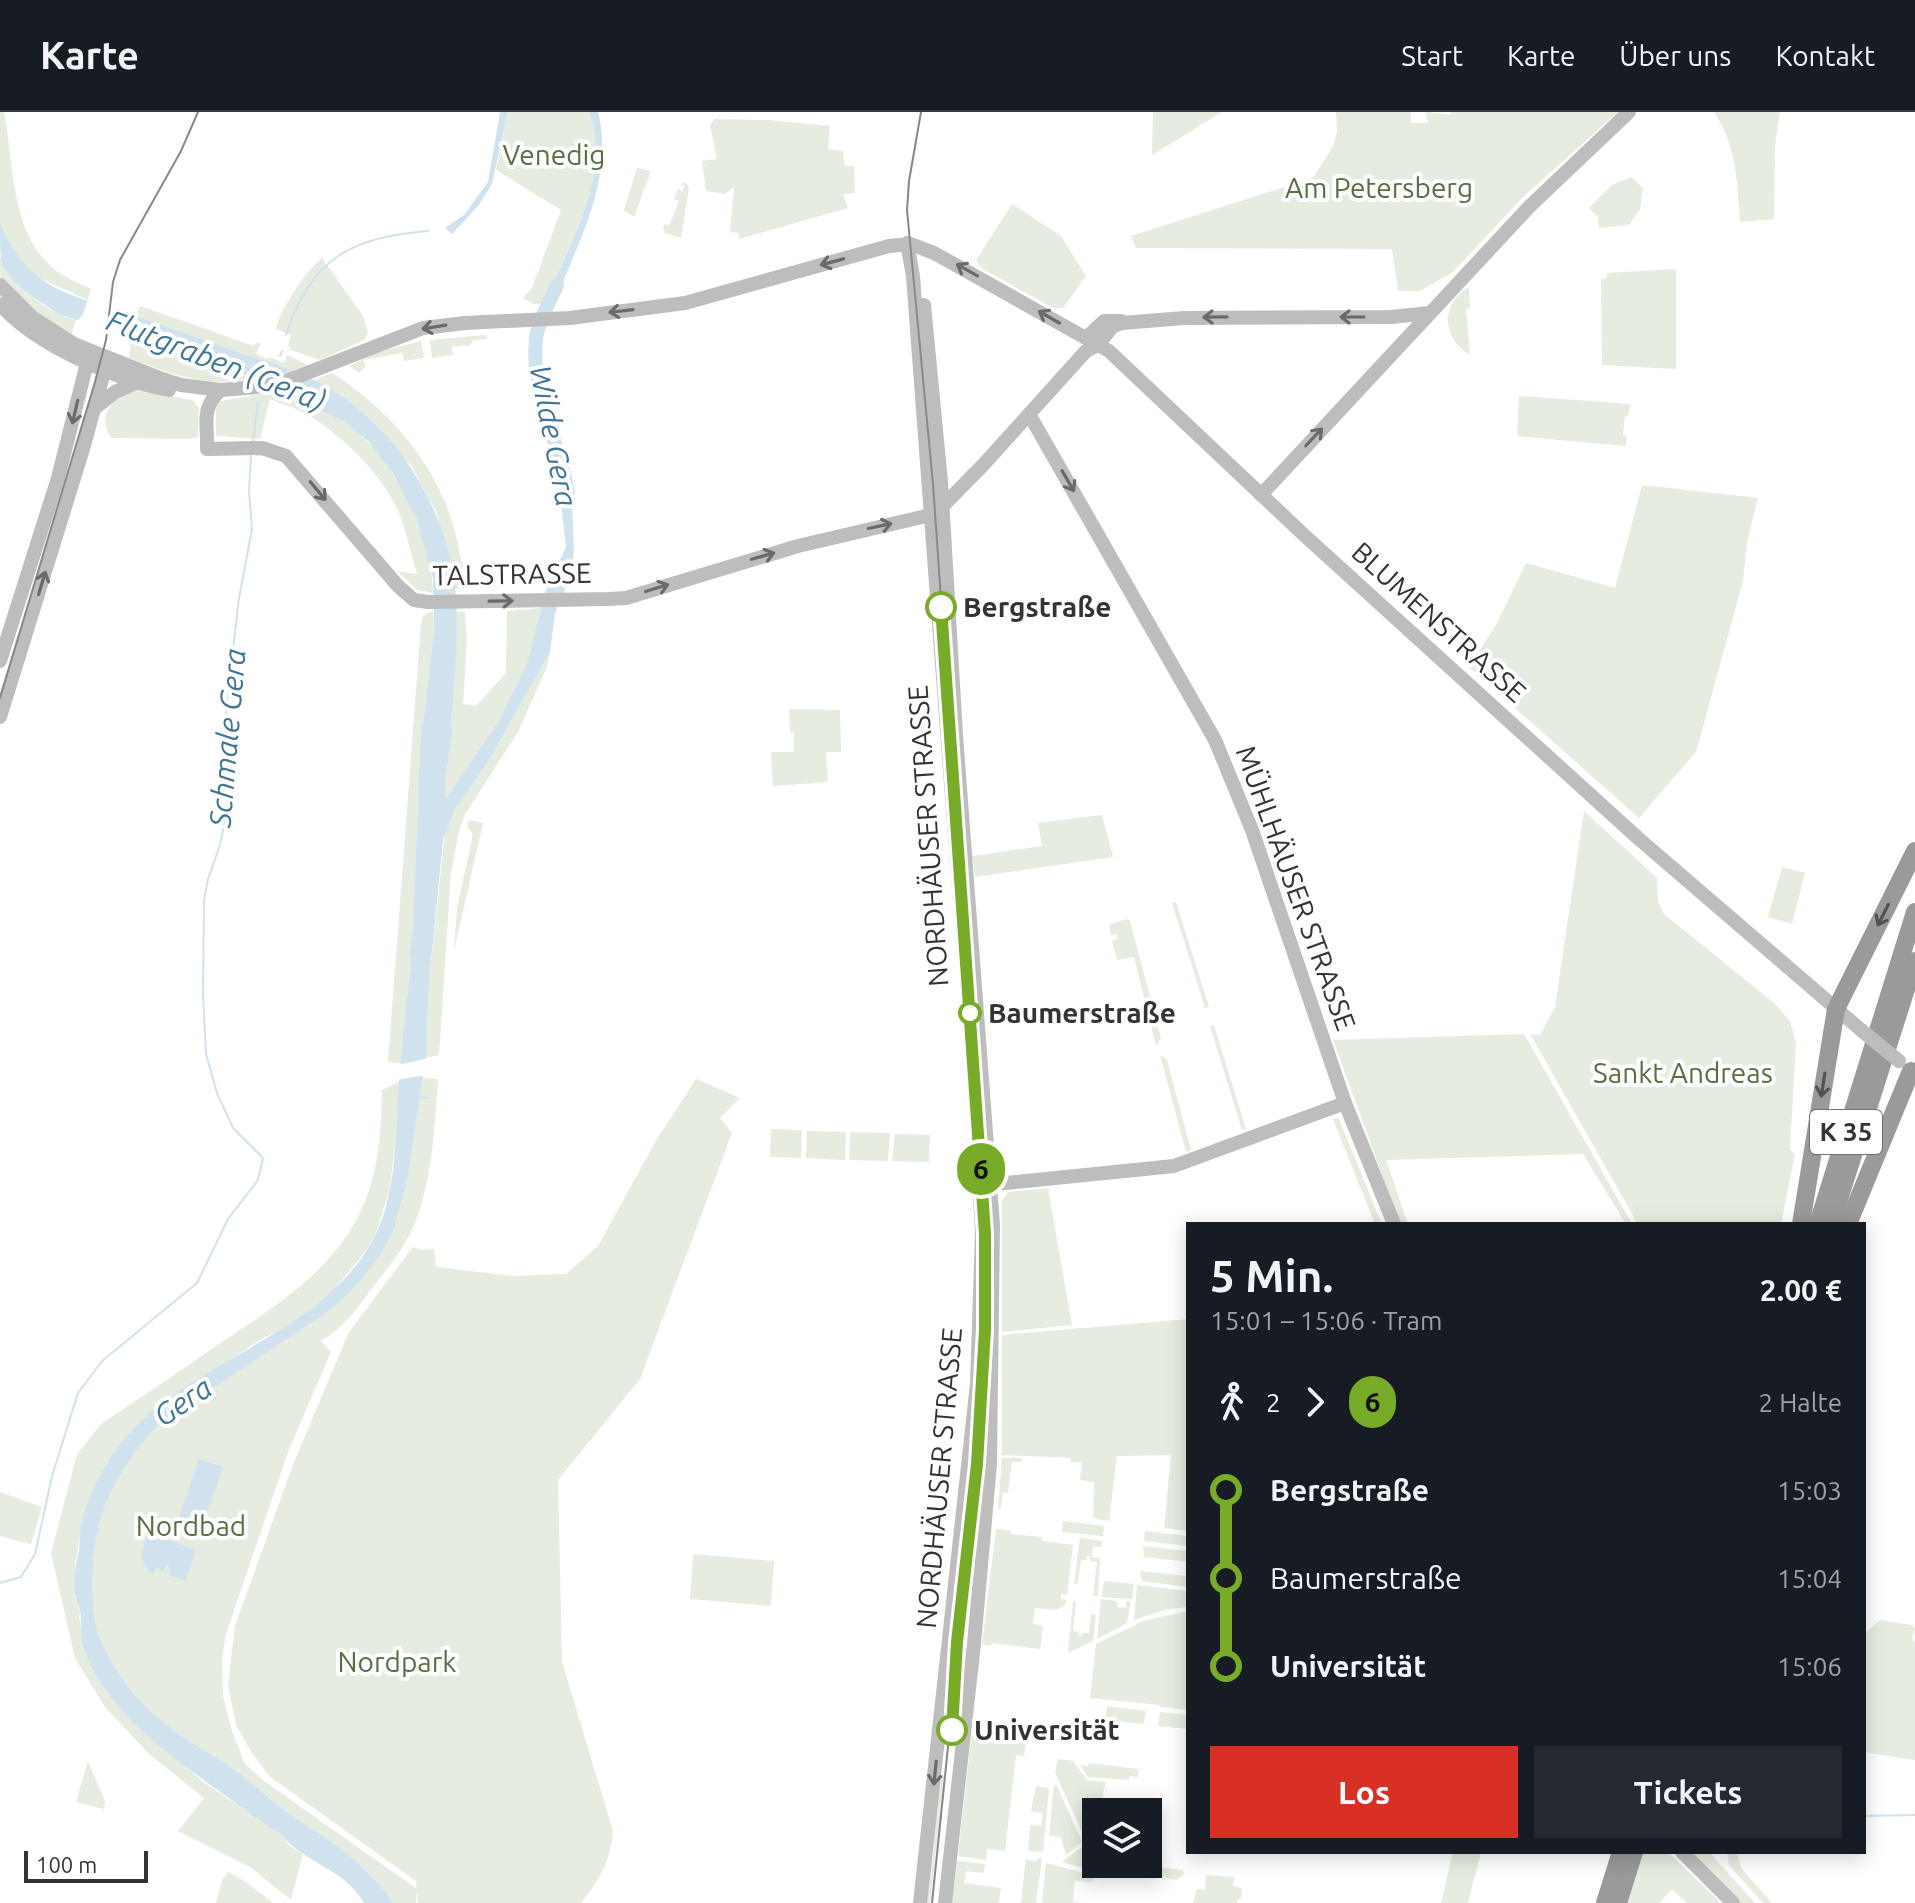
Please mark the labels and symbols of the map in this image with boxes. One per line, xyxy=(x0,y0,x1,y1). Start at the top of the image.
park label: Venedig xyxy=(503,139,605,170)
park label: Am Petersberg xyxy=(1285,172,1473,203)
one-way arrow xyxy=(819,255,845,270)
one-way arrow xyxy=(956,262,979,278)
water label: Flutgraben (Gera) xyxy=(102,303,331,417)
one-way arrow xyxy=(608,303,635,318)
one-way arrow xyxy=(1038,309,1061,325)
one-way arrow xyxy=(1339,309,1366,325)
one-way arrow xyxy=(1202,310,1229,325)
one-way arrow xyxy=(422,320,447,335)
water label: Wilde Gera xyxy=(524,362,584,509)
one-way arrow xyxy=(67,398,82,424)
one-way arrow xyxy=(1304,428,1322,448)
one-way arrow xyxy=(1060,469,1076,492)
one-way arrow xyxy=(309,480,327,501)
one-way arrow xyxy=(867,518,893,533)
street label: BLUMENSTRASSE xyxy=(1346,535,1533,708)
one-way arrow xyxy=(750,548,776,563)
street label: TALSTRASSE xyxy=(432,557,592,590)
one-way arrow xyxy=(35,571,50,596)
one-way arrow xyxy=(644,580,670,595)
place label: Bergstraße xyxy=(963,591,1111,622)
marker: Bergstraße xyxy=(926,592,956,622)
one-way arrow xyxy=(487,593,514,609)
water label: Schmale Gera xyxy=(202,647,252,830)
street label: NORDHÄUSER STRASSE xyxy=(902,684,954,988)
street label: MÜHLHÄUSER STRASSE xyxy=(1231,741,1362,1034)
one-way arrow xyxy=(1875,903,1890,927)
place label: Baumerstraße xyxy=(988,997,1176,1028)
marker: Baumerstraße xyxy=(959,1002,981,1024)
park label: Sankt Andreas xyxy=(1593,1057,1773,1088)
one-way arrow xyxy=(1814,1072,1829,1098)
road number: K 35 xyxy=(1810,1110,1882,1154)
line badge: 6 xyxy=(955,1143,1007,1195)
street label: NORDHÄUSER STRASSE xyxy=(910,1326,967,1630)
water label: Gera xyxy=(147,1370,218,1433)
park label: Nordbad xyxy=(136,1510,246,1541)
park label: Nordpark xyxy=(338,1646,456,1677)
place label: Universität xyxy=(974,1714,1120,1745)
marker: Universität xyxy=(937,1715,967,1745)
one-way arrow xyxy=(927,1760,942,1786)
scale bar xyxy=(24,1847,148,1883)

